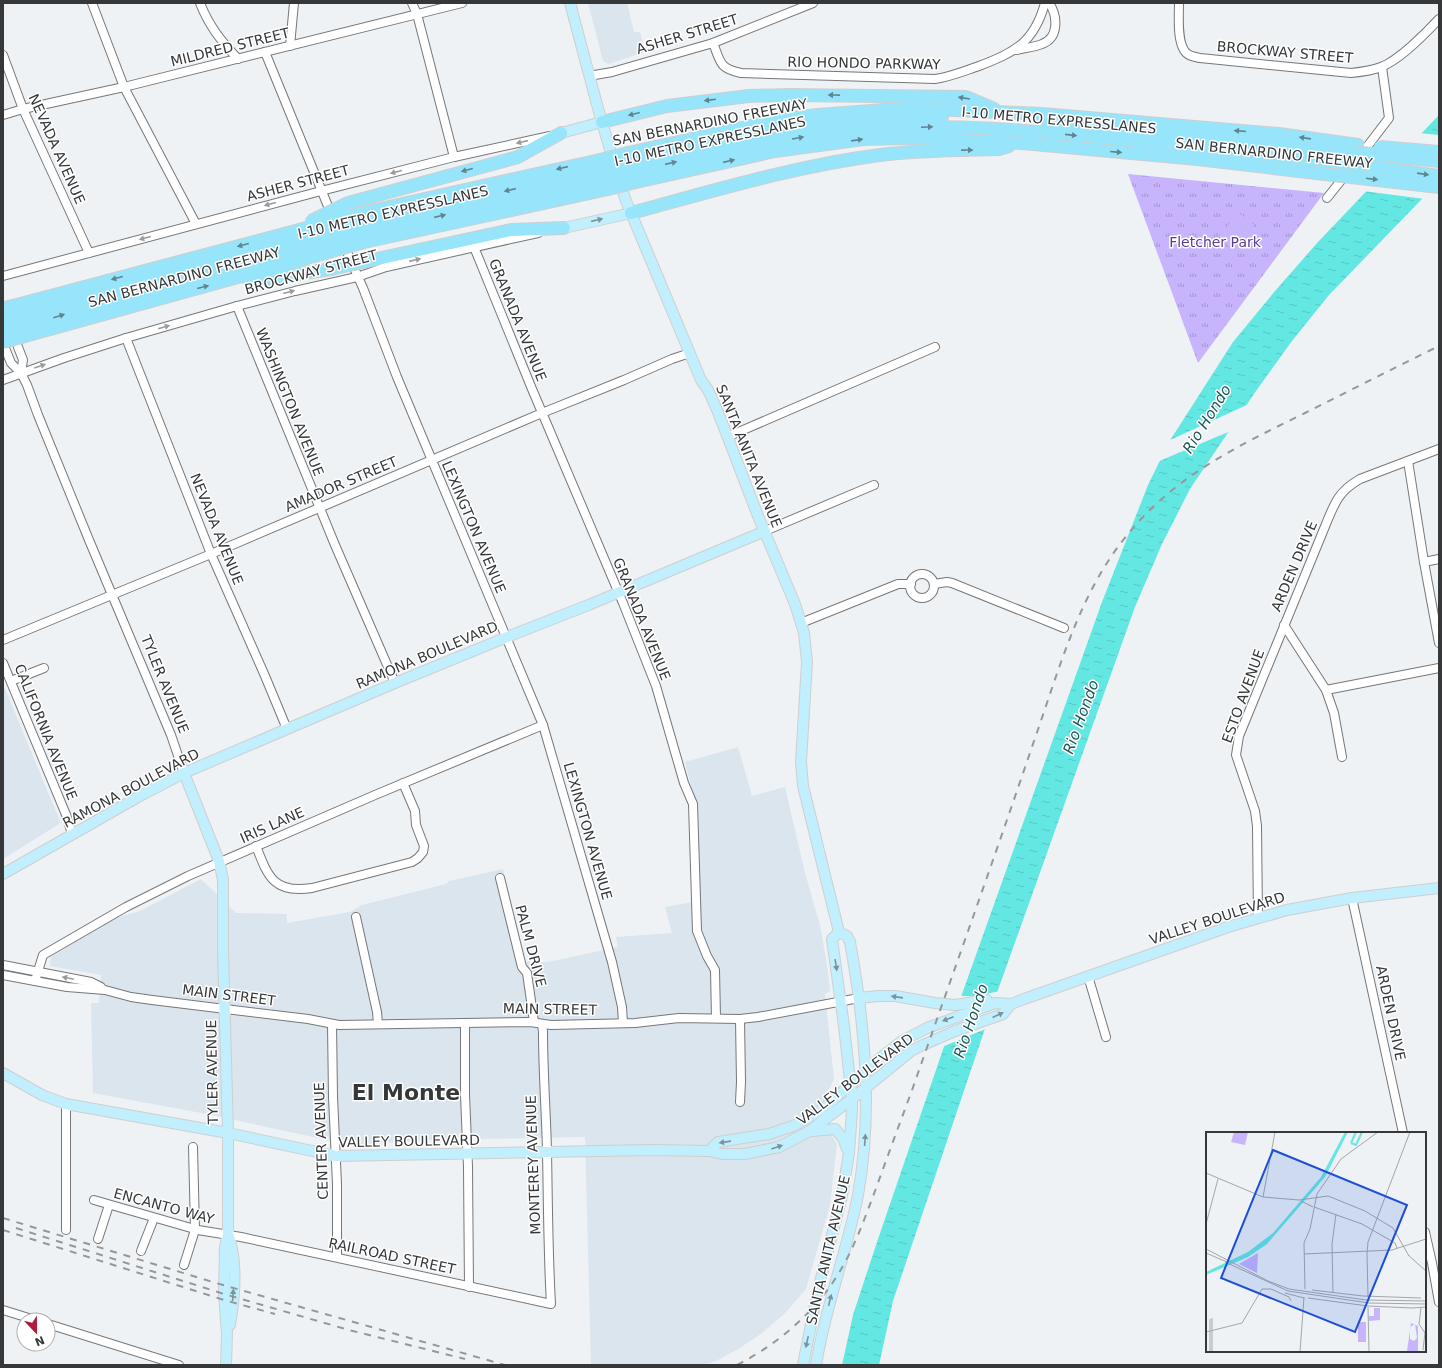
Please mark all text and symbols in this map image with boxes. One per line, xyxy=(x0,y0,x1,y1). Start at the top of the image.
street label: ASHER STREET xyxy=(634,11,740,57)
street label: MILDRED STREET xyxy=(169,24,292,70)
street label: BROCKWAY STREET xyxy=(1216,38,1354,66)
street label: RIO HONDO PARKWAY xyxy=(787,54,941,72)
street label: NEVADA AVENUE xyxy=(26,91,88,207)
one-way arrow xyxy=(827,92,840,98)
street label: SAN BERNARDINO FREEWAY xyxy=(611,95,809,149)
one-way arrow xyxy=(958,95,970,101)
one-way arrow xyxy=(704,97,716,103)
street label: I-10 METRO EXPRESSLANES xyxy=(961,104,1157,136)
one-way arrow xyxy=(628,111,640,117)
street label: I-10 METRO EXPRESSLANES xyxy=(613,113,807,169)
one-way arrow xyxy=(921,124,934,130)
one-way arrow xyxy=(1234,127,1246,134)
one-way arrow xyxy=(1065,131,1077,138)
one-way arrow xyxy=(792,134,804,140)
one-way arrow xyxy=(1299,134,1311,141)
street label: SAN BERNARDINO FREEWAY xyxy=(1175,135,1374,171)
one-way arrow xyxy=(851,137,863,143)
one-way arrow xyxy=(516,139,529,145)
one-way arrow xyxy=(961,147,974,153)
one-way arrow xyxy=(1110,148,1122,155)
one-way arrow xyxy=(723,158,735,164)
one-way arrow xyxy=(664,160,677,166)
street label: ASHER STREET xyxy=(245,162,351,204)
one-way arrow xyxy=(556,166,568,172)
one-way arrow xyxy=(460,167,472,173)
one-way arrow xyxy=(390,169,402,175)
one-way arrow xyxy=(1417,171,1429,177)
one-way arrow xyxy=(1366,176,1378,182)
street label: I-10 METRO EXPRESSLANES xyxy=(296,182,490,242)
one-way arrow xyxy=(504,188,516,194)
one-way arrow xyxy=(264,202,276,208)
one-way arrow xyxy=(434,213,446,219)
one-way arrow xyxy=(591,217,603,223)
park label: Fletcher Park xyxy=(1169,234,1262,250)
one-way arrow xyxy=(138,235,150,241)
one-way arrow xyxy=(236,242,248,248)
street label: SAN BERNARDINO FREEWAY xyxy=(86,244,282,310)
street label: BROCKWAY STREET xyxy=(243,246,380,297)
street label: GRANADA AVENUE xyxy=(486,256,550,384)
one-way arrow xyxy=(409,257,421,263)
one-way arrow xyxy=(111,275,123,281)
one-way arrow xyxy=(198,284,210,290)
one-way arrow xyxy=(283,289,295,295)
one-way arrow xyxy=(53,313,65,319)
one-way arrow xyxy=(158,324,170,330)
street label: WASHINGTON AVENUE xyxy=(253,326,327,478)
one-way arrow xyxy=(34,363,46,369)
water label: Rio Hondo xyxy=(1179,381,1235,457)
street label: SANTA ANITA AVENUE xyxy=(713,382,785,530)
street label: AMADOR STREET xyxy=(282,453,400,515)
street label: LEXINGTON AVENUE xyxy=(439,458,509,596)
street label: NEVADA AVENUE xyxy=(187,471,247,587)
street label: ARDEN DRIVE xyxy=(1268,518,1320,614)
street label: GRANADA AVENUE xyxy=(610,555,674,683)
street label: RAMONA BOULEVARD xyxy=(354,618,500,692)
street label: TYLER AVENUE xyxy=(138,632,192,735)
street label: ESTO AVENUE xyxy=(1219,647,1267,745)
street label: CALIFORNIA AVENUE xyxy=(11,662,81,802)
water label: Rio Hondo xyxy=(1059,678,1103,756)
street label: RAMONA BOULEVARD xyxy=(60,745,202,831)
street label: LEXINGTON AVENUE xyxy=(561,760,615,902)
street label: IRIS LANE xyxy=(238,804,306,846)
street label: VALLEY BOULEVARD xyxy=(1147,888,1287,948)
street label: PALM DRIVE xyxy=(512,903,550,989)
one-way arrow xyxy=(833,959,839,972)
street label: ARDEN DRIVE xyxy=(1373,964,1409,1062)
one-way arrow xyxy=(62,974,75,980)
street label: MAIN STREET xyxy=(181,981,277,1009)
water label: Rio Hondo xyxy=(950,982,992,1060)
one-way arrow xyxy=(891,994,903,1000)
street label: MAIN STREET xyxy=(503,1000,598,1018)
one-way arrow xyxy=(992,1012,1003,1018)
one-way arrow xyxy=(941,1017,953,1023)
street label: TYLER AVENUE xyxy=(203,1020,221,1125)
street label: VALLEY BOULEVARD xyxy=(794,1030,916,1128)
district label: El Monte xyxy=(352,1080,460,1105)
street label: CENTER AVENUE xyxy=(311,1082,331,1200)
street label: MONTEREY AVENUE xyxy=(523,1095,543,1235)
street label: VALLEY BOULEVARD xyxy=(338,1132,480,1150)
inset map xyxy=(1206,1132,1426,1352)
one-way arrow xyxy=(861,1133,868,1146)
one-way arrow xyxy=(719,1139,731,1145)
one-way arrow xyxy=(772,1143,784,1149)
street label: SANTA ANITA AVENUE xyxy=(803,1174,853,1326)
street label: ENCANTO WAY xyxy=(112,1185,216,1227)
street label: RAILROAD STREET xyxy=(327,1235,457,1277)
one-way arrow xyxy=(230,1289,237,1301)
one-way arrow xyxy=(828,1293,834,1306)
north arrow xyxy=(16,1312,56,1352)
text: N xyxy=(33,1333,46,1349)
one-way arrow xyxy=(804,1336,810,1348)

